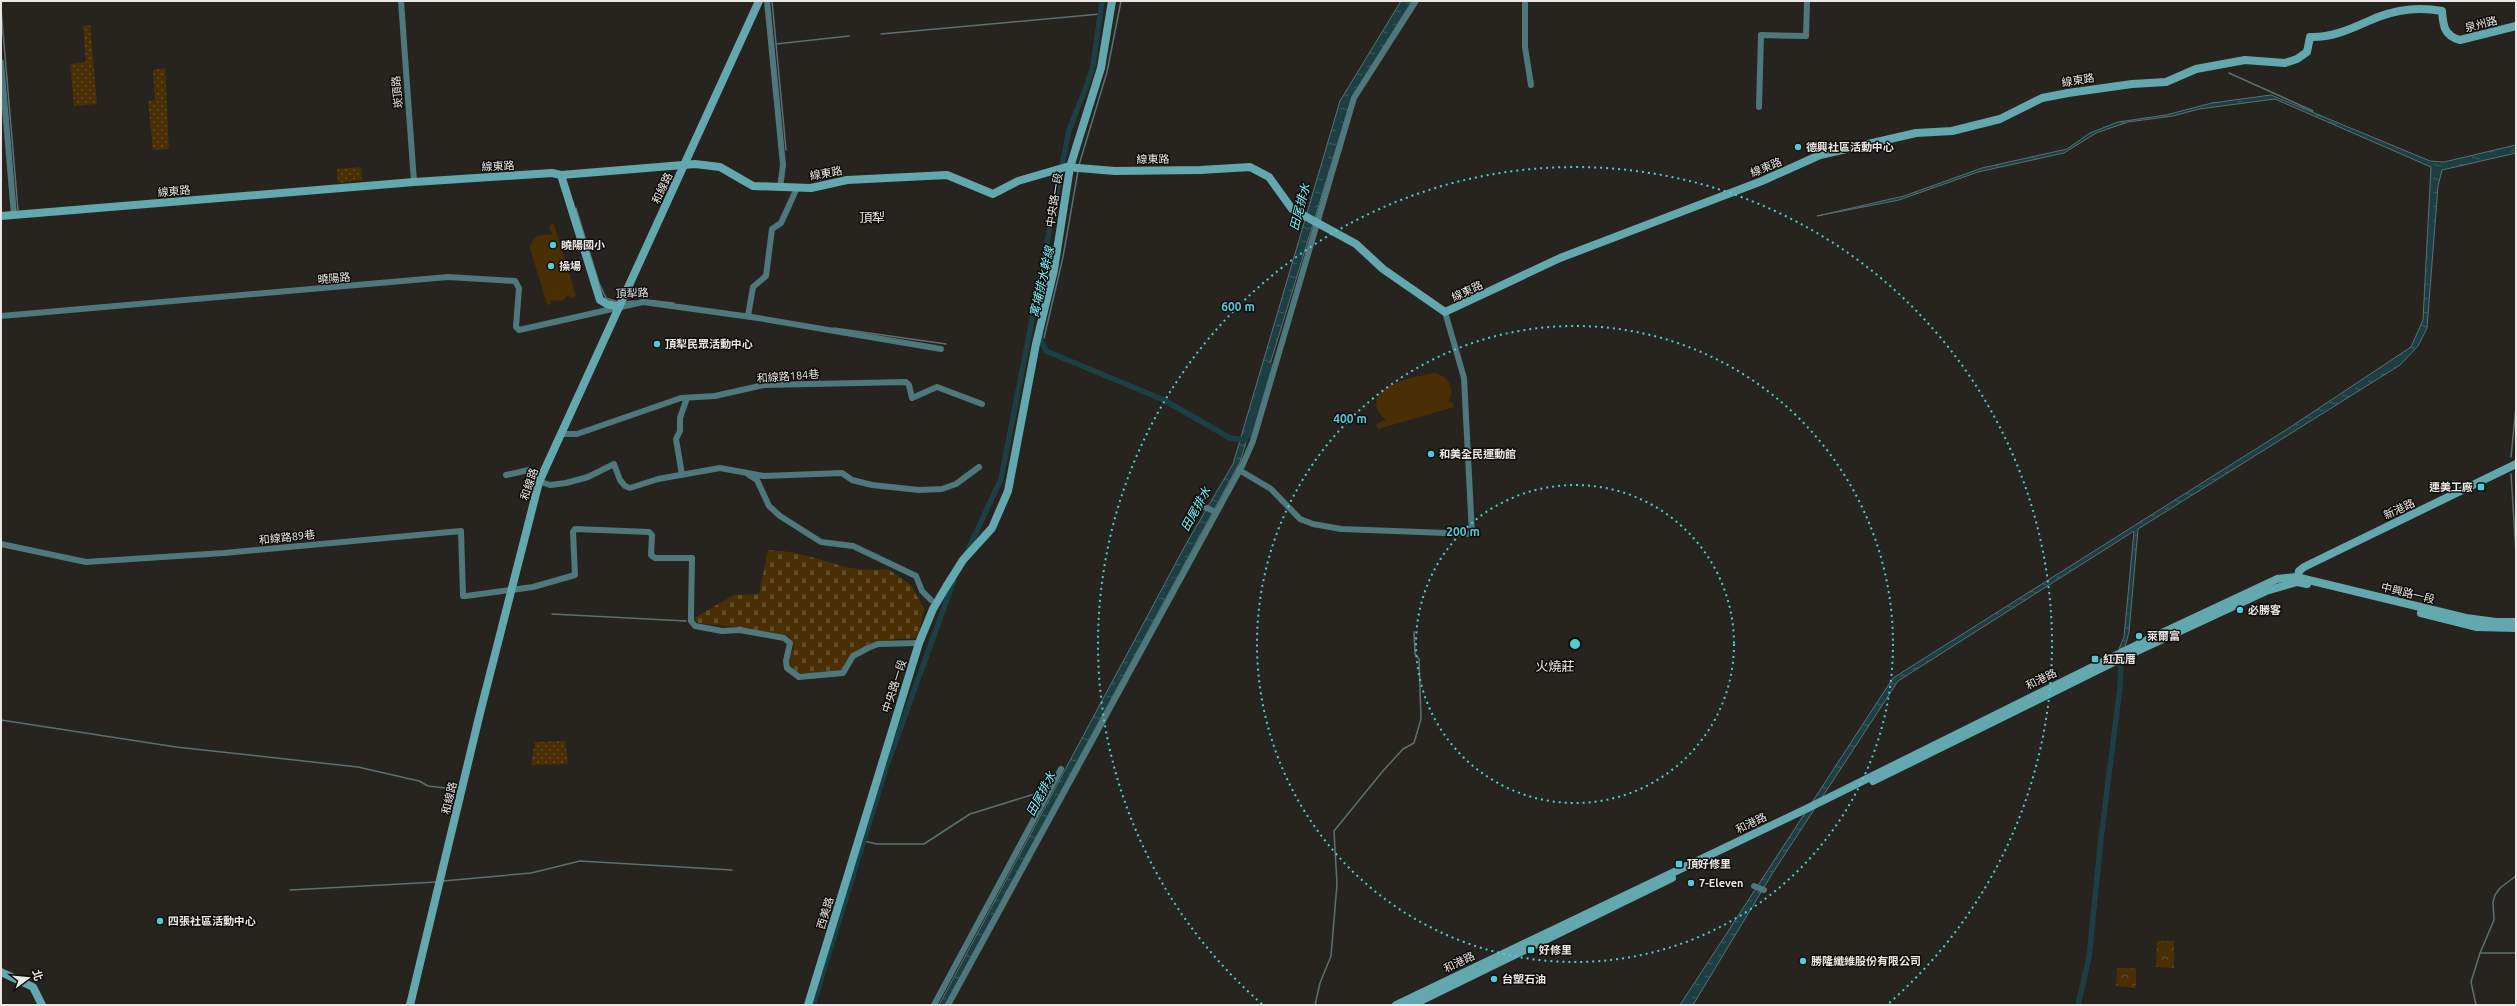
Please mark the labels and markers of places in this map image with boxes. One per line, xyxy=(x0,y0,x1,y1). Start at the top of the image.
place label: 德興社區活動中心 xyxy=(1806,141,1894,153)
marker: 德興社區活動中心 xyxy=(1793,142,1803,152)
place label: 曉陽國小 xyxy=(561,239,605,251)
marker: 曉陽國小 xyxy=(548,240,558,250)
place label: 操場 xyxy=(559,260,581,272)
marker: 操場 xyxy=(546,261,556,271)
place label: 頂犁民眾活動中心 xyxy=(665,338,753,350)
marker: 頂犁民眾活動中心 xyxy=(652,339,662,349)
place label: 和美全民運動館 xyxy=(1439,448,1516,460)
marker: 和美全民運動館 xyxy=(1426,449,1436,459)
place label: 連美工廠 xyxy=(2429,481,2473,493)
marker: 連美工廠 xyxy=(2476,482,2486,492)
place label: 必勝客 xyxy=(2248,604,2281,616)
marker: 必勝客 xyxy=(2235,605,2245,615)
place label: 萊爾富 xyxy=(2147,630,2180,642)
marker: 萊爾富 xyxy=(2134,631,2144,641)
centre of rings xyxy=(1568,637,1582,651)
place label: 紅瓦厝 xyxy=(2103,653,2136,665)
marker: 紅瓦厝 xyxy=(2090,654,2100,664)
place label: 頂好修里 xyxy=(1687,858,1731,870)
marker: 頂好修里 xyxy=(1674,859,1684,869)
place label: 7-Eleven xyxy=(1699,877,1744,889)
marker: 7-Eleven xyxy=(1686,878,1696,888)
place label: 四張社區活動中心 xyxy=(168,915,256,927)
marker: 四張社區活動中心 xyxy=(155,916,165,926)
place label: 好修里 xyxy=(1539,944,1572,956)
marker: 好修里 xyxy=(1526,945,1536,955)
place label: 勝隆纖維股份有限公司 xyxy=(1811,955,1921,967)
marker: 勝隆纖維股份有限公司 xyxy=(1798,956,1808,966)
place label: 台塑石油 xyxy=(1502,973,1546,985)
marker: 台塑石油 xyxy=(1489,974,1499,984)

